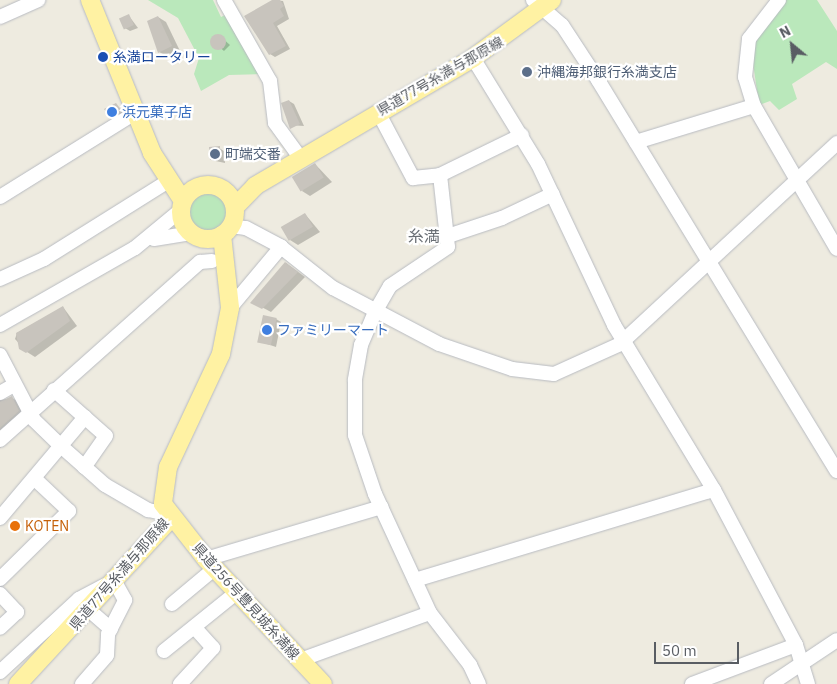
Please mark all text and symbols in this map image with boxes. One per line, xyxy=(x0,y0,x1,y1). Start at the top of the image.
north arrow xyxy=(767,20,817,70)
text: N xyxy=(776,21,794,42)
street label: 県道77号糸満与那原線 xyxy=(374,33,506,119)
place label: 糸満ロータリー xyxy=(113,49,211,65)
marker: 糸満ロータリー xyxy=(97,51,109,63)
place label: 沖縄海邦銀行糸満支店 xyxy=(537,64,677,80)
marker: 沖縄海邦銀行糸満支店 xyxy=(521,66,533,78)
place label: 浜元菓子店 xyxy=(122,104,192,120)
marker: 浜元菓子店 xyxy=(106,106,118,118)
place label: 町端交番 xyxy=(225,146,281,162)
marker: 町端交番 xyxy=(209,148,221,160)
district label: 糸満 xyxy=(408,226,440,246)
place label: ファミリーマート xyxy=(277,322,389,338)
marker: ファミリーマート xyxy=(261,324,273,336)
street label: 県道77号糸満与那原線 xyxy=(66,515,172,633)
place label: KOTEN xyxy=(25,518,69,534)
marker: KOTEN xyxy=(9,520,21,532)
street label: 県道256号豊見城糸満線 xyxy=(189,539,303,663)
scale bar xyxy=(657,632,742,664)
text: 50 m xyxy=(662,641,697,660)

